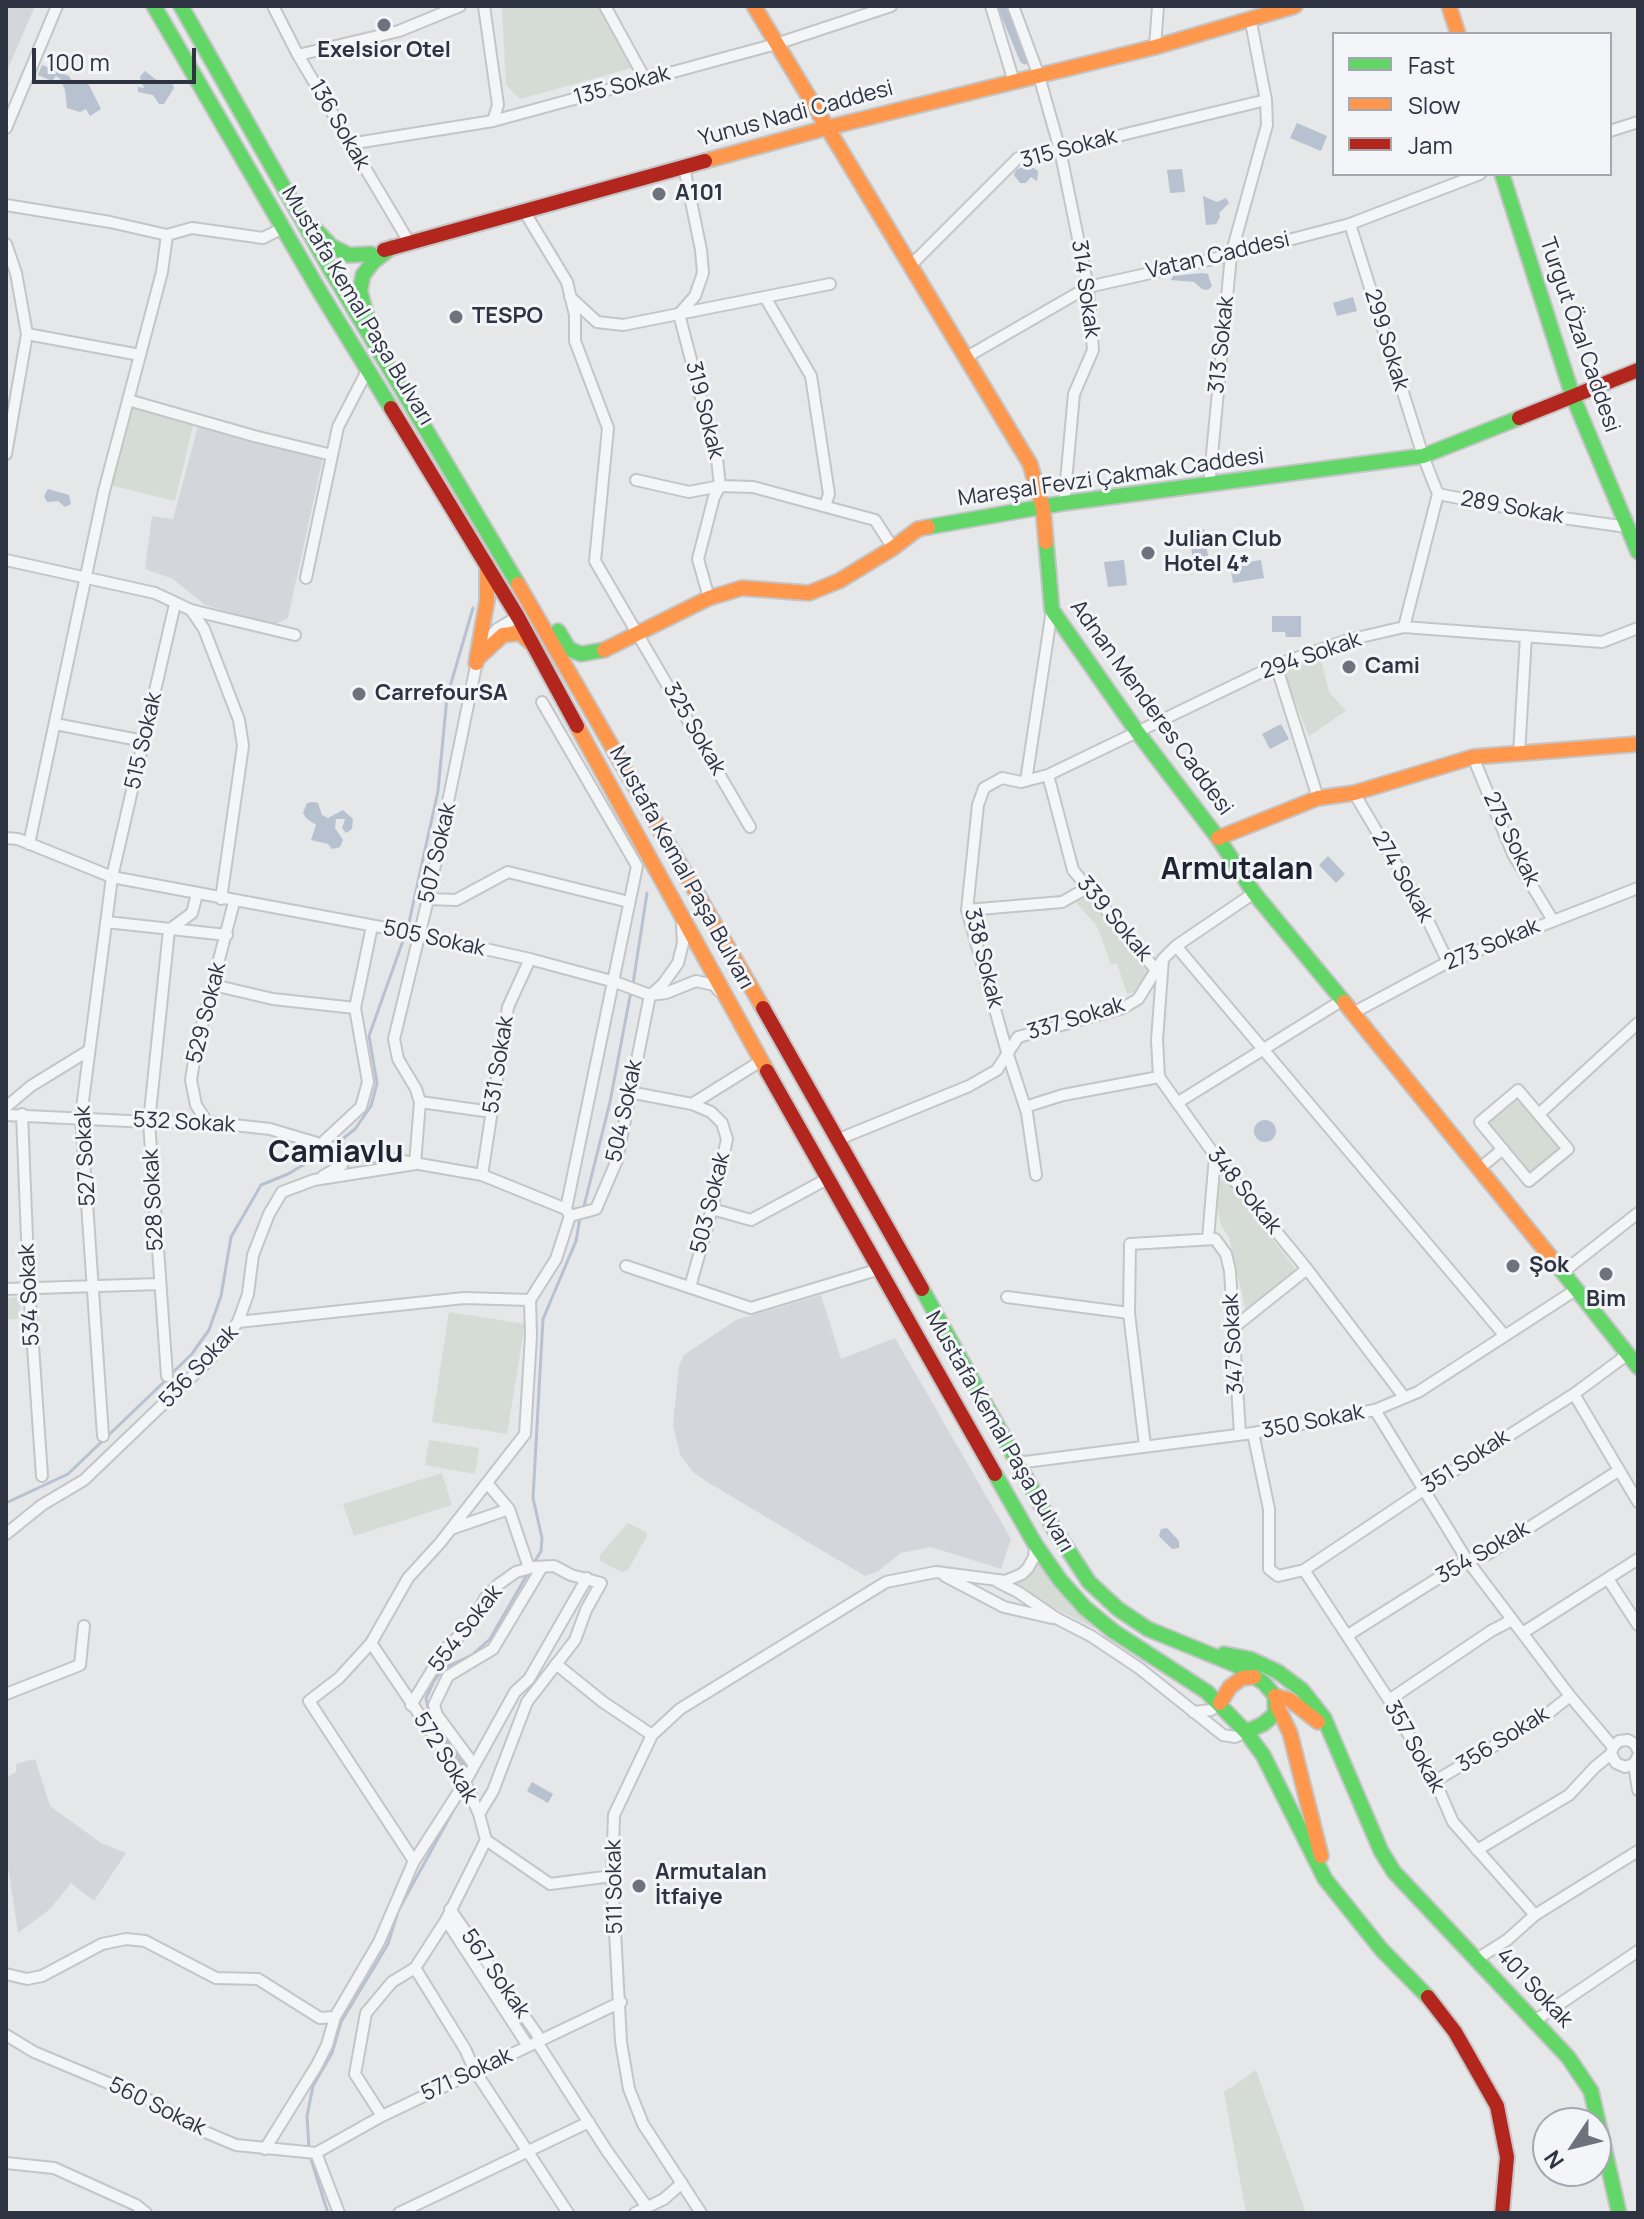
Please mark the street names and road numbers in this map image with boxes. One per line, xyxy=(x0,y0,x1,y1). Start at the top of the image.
street label: 135 Sokak xyxy=(571,61,673,111)
street label: 136 Sokak xyxy=(303,75,375,175)
street label: Yunus Nadi Caddesi xyxy=(696,75,896,153)
street label: 315 Sokak xyxy=(1018,124,1120,174)
street label: Mustafa Kemal Paşa Bulvarı xyxy=(275,182,439,430)
street label: Vatan Caddesi xyxy=(1144,227,1292,285)
street label: Turgut Özal Caddesi xyxy=(1533,234,1625,436)
street label: 314 Sokak xyxy=(1065,238,1105,340)
street label: 299 Sokak xyxy=(1358,286,1414,394)
street label: 313 Sokak xyxy=(1204,295,1240,395)
street label: 319 Sokak xyxy=(679,359,729,461)
street label: Mareşal Fevzi Çakmak Caddesi xyxy=(956,443,1266,513)
street label: 289 Sokak xyxy=(1459,486,1565,530)
street label: Adnan Menderes Caddesi xyxy=(1064,595,1238,821)
street label: 294 Sokak xyxy=(1257,627,1365,685)
street label: 325 Sokak xyxy=(657,678,731,780)
street label: 515 Sokak xyxy=(120,690,168,792)
street label: Mustafa Kemal Paşa Bulvarı xyxy=(603,742,759,994)
street label: 275 Sokak xyxy=(1477,788,1545,890)
street label: 507 Sokak xyxy=(414,800,462,906)
street label: 274 Sokak xyxy=(1365,827,1439,927)
street label: 339 Sokak xyxy=(1071,871,1157,967)
street label: 338 Sokak xyxy=(958,905,1008,1011)
street label: 273 Sokak xyxy=(1440,913,1544,977)
street label: 505 Sokak xyxy=(380,915,488,963)
street label: 529 Sokak xyxy=(182,960,232,1066)
street label: 337 Sokak xyxy=(1024,992,1128,1046)
street label: 531 Sokak xyxy=(478,1014,520,1116)
street label: 504 Sokak xyxy=(601,1057,649,1165)
street label: 527 Sokak xyxy=(70,1105,102,1207)
street label: 532 Sokak xyxy=(132,1107,236,1139)
street label: 348 Sokak xyxy=(1201,1143,1287,1239)
street label: 528 Sokak xyxy=(138,1148,170,1252)
street label: 503 Sokak xyxy=(686,1150,736,1256)
street label: 534 Sokak xyxy=(14,1243,46,1347)
street label: 347 Sokak xyxy=(1218,1293,1250,1395)
street label: Mustafa Kemal Paşa Bulvarı xyxy=(919,1307,1079,1557)
street label: 536 Sokak xyxy=(154,1320,244,1414)
street label: 350 Sokak xyxy=(1260,1399,1366,1445)
street label: 351 Sokak xyxy=(1418,1424,1514,1500)
street label: 354 Sokak xyxy=(1432,1516,1534,1590)
street label: 554 Sokak xyxy=(424,1580,508,1678)
street label: 357 Sokak xyxy=(1378,1696,1450,1798)
street label: 356 Sokak xyxy=(1452,1701,1554,1779)
street label: 572 Sokak xyxy=(407,1708,483,1808)
street label: 511 Sokak xyxy=(601,1839,629,1935)
street label: 567 Sokak xyxy=(455,1924,535,2024)
street label: 401 Sokak xyxy=(1490,1942,1578,2034)
street label: 571 Sokak xyxy=(417,2042,517,2108)
street label: 560 Sokak xyxy=(104,2072,210,2142)

